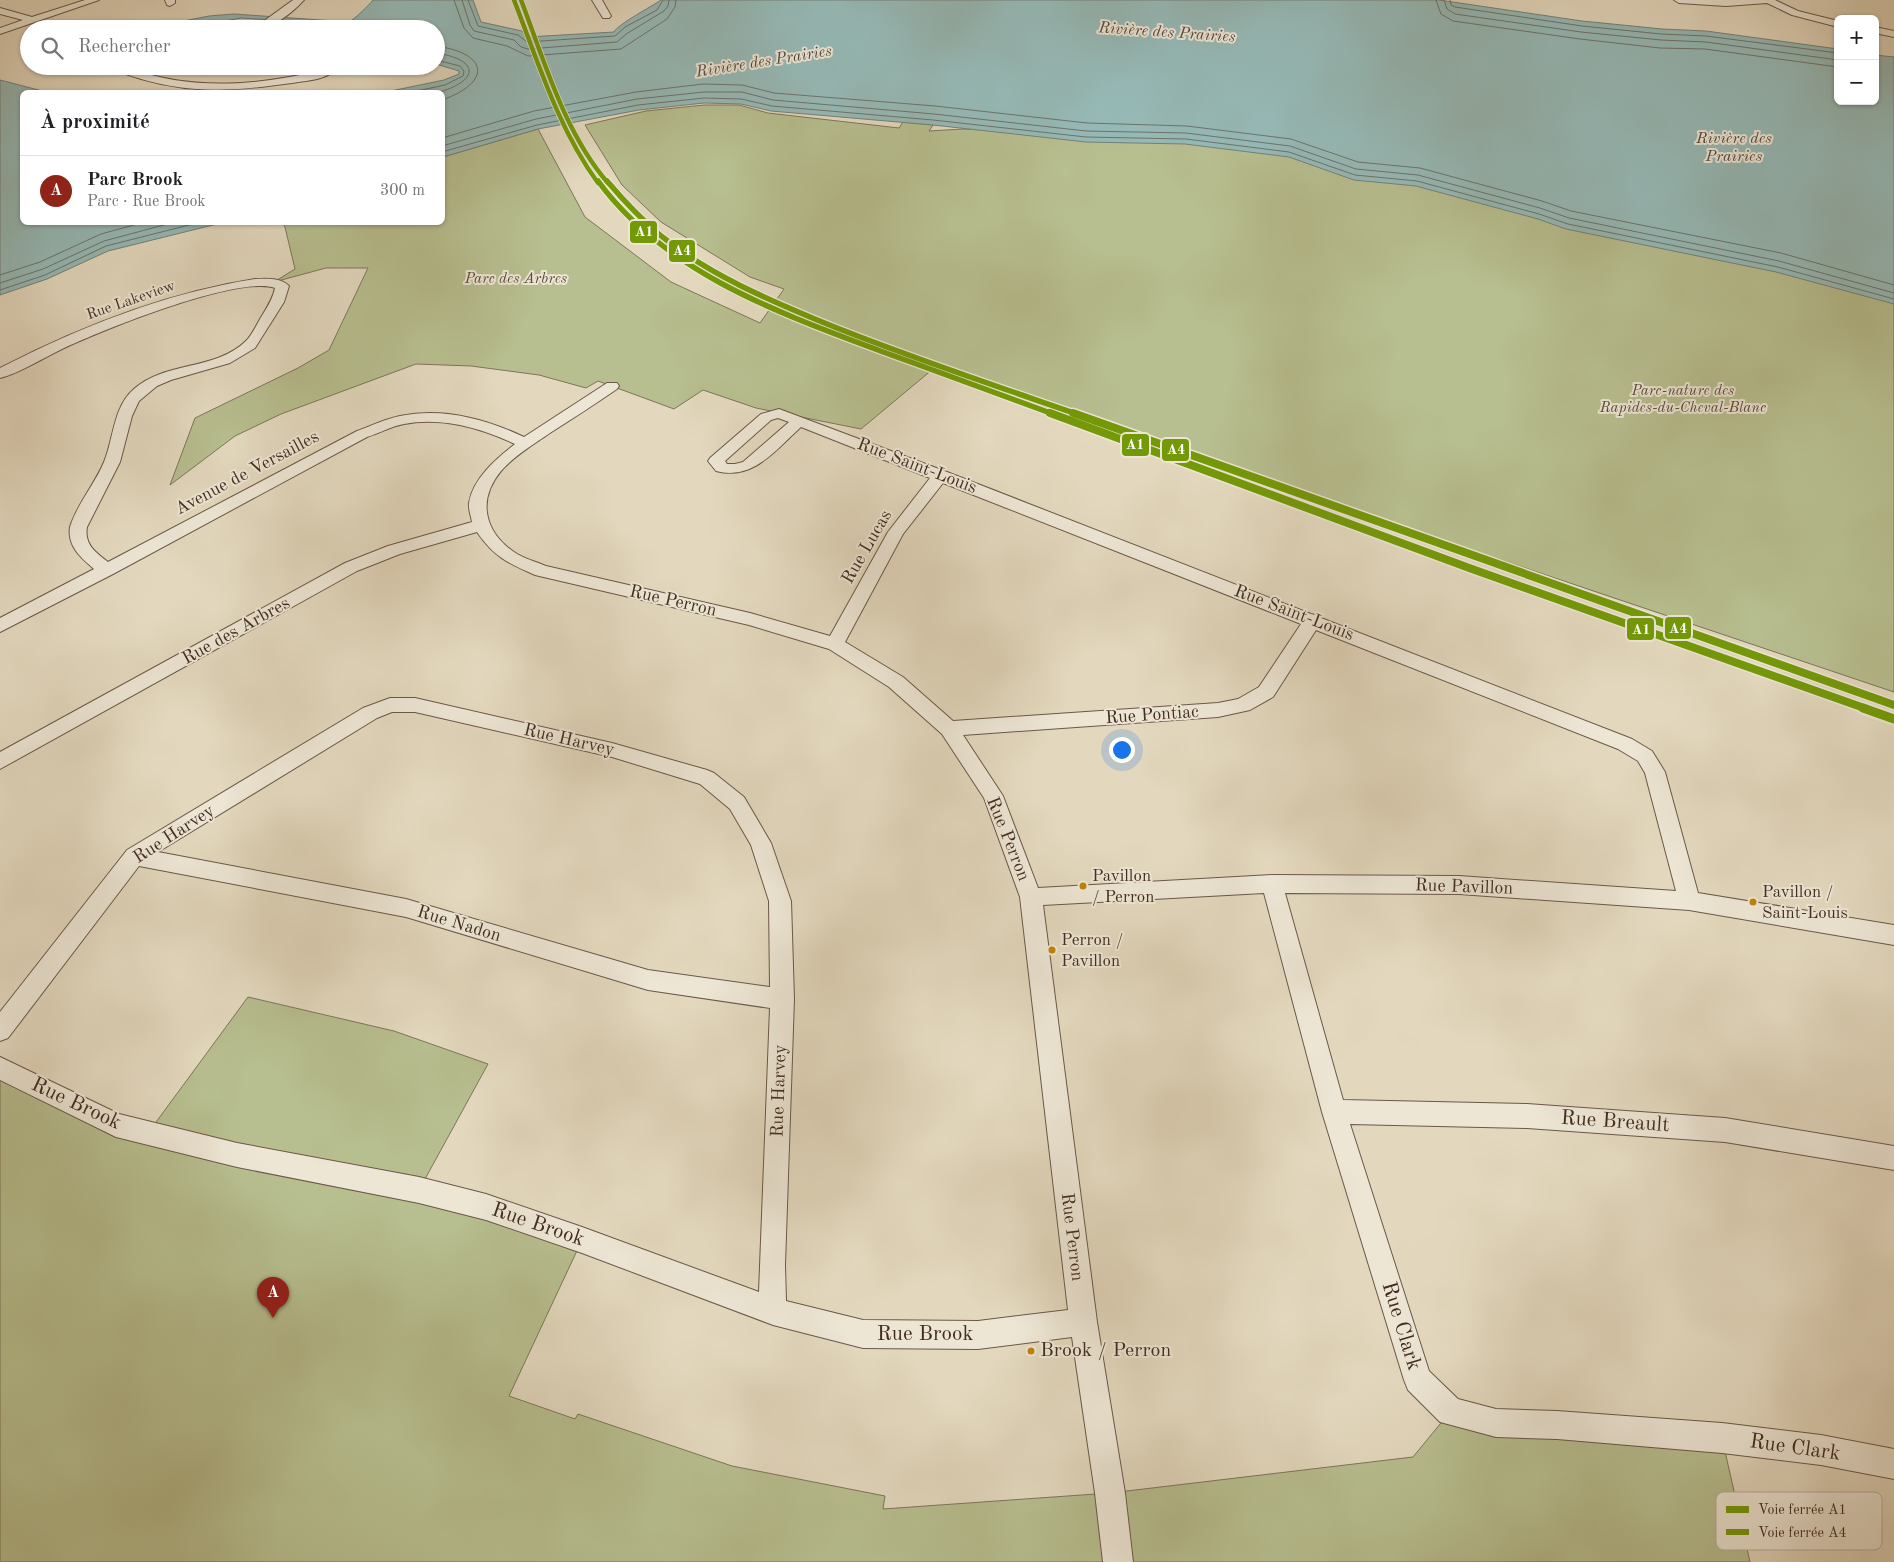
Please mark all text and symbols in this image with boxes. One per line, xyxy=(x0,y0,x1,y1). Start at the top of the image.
map controls xyxy=(1834,15,1879,105)
button: + xyxy=(1834,15,1879,60)
search box xyxy=(20,20,445,75)
water label: Rivière des Prairies xyxy=(1097,20,1236,46)
icon: search xyxy=(38,34,66,62)
text: Rechercher xyxy=(78,38,171,57)
water label: Rivière des Prairies xyxy=(694,43,833,81)
button: − xyxy=(1834,60,1879,105)
text: À proximité xyxy=(40,112,150,133)
water label: Rivière des Prairies xyxy=(1695,131,1772,165)
text: Parc Brook xyxy=(87,171,183,190)
text: A xyxy=(50,183,62,199)
text: 300 m xyxy=(380,183,425,199)
text: Parc · Rue Brook xyxy=(87,194,206,210)
line badge: A1 xyxy=(629,220,658,244)
text: A1 xyxy=(635,225,653,239)
line badge: A4 xyxy=(668,239,696,263)
text: A4 xyxy=(673,244,691,258)
park label: Parc des Arbres xyxy=(464,272,567,287)
street label: Rue Lakeview xyxy=(85,279,178,323)
park label: Parc-nature des Rapides-du-Cheval-Blanc xyxy=(1599,384,1766,416)
street label: Avenue de Versailles xyxy=(172,427,322,519)
line badge: A1 xyxy=(1121,433,1150,457)
street label: Rue Saint-Louis xyxy=(855,435,980,497)
text: A1 xyxy=(1126,438,1144,452)
line badge: A4 xyxy=(1161,438,1190,462)
text: A4 xyxy=(1167,443,1185,457)
street label: Rue Lucas xyxy=(839,507,895,587)
street label: Rue Perron xyxy=(628,582,719,620)
street label: Rue Saint-Louis xyxy=(1232,582,1357,644)
street label: Rue des Arbres xyxy=(179,594,293,668)
line badge: A4 xyxy=(1664,616,1692,640)
line badge: A1 xyxy=(1626,617,1655,641)
text: A4 xyxy=(1669,622,1687,636)
text: A1 xyxy=(1632,623,1650,637)
street label: Rue Pontiac xyxy=(1105,703,1200,727)
street label: Rue Harvey xyxy=(522,721,617,759)
your location xyxy=(1109,737,1135,763)
street label: Rue Perron xyxy=(983,794,1033,884)
street label: Rue Harvey xyxy=(130,801,218,867)
place label: Pavillon / Perron xyxy=(1092,868,1154,906)
street label: Rue Pavillon xyxy=(1415,876,1514,898)
marker: Pavillon / Perron xyxy=(1078,881,1088,891)
place label: Pavillon / Saint-Louis xyxy=(1762,884,1848,922)
marker: Pavillon / Saint-Louis xyxy=(1748,897,1758,907)
street label: Rue Nadon xyxy=(415,903,503,945)
place label: Perron / Pavillon xyxy=(1061,932,1123,970)
marker: Perron / Pavillon xyxy=(1047,945,1057,955)
street label: Rue Harvey xyxy=(768,1044,790,1138)
street label: Rue Brook xyxy=(28,1074,124,1134)
street label: Rue Breault xyxy=(1560,1108,1670,1136)
street label: Rue Perron xyxy=(1058,1192,1086,1282)
street label: Rue Brook xyxy=(489,1199,587,1251)
pin: A xyxy=(257,1277,289,1318)
street label: Rue Clark xyxy=(1378,1279,1424,1373)
street label: Rue Brook xyxy=(877,1324,973,1345)
place label: Brook / Perron xyxy=(1040,1341,1172,1361)
marker: Brook / Perron xyxy=(1026,1346,1036,1356)
street label: Rue Clark xyxy=(1748,1431,1842,1465)
legend xyxy=(1716,1492,1882,1550)
text: Voie ferrée A1 xyxy=(1758,1503,1847,1517)
text: Voie ferrée A4 xyxy=(1758,1526,1847,1540)

